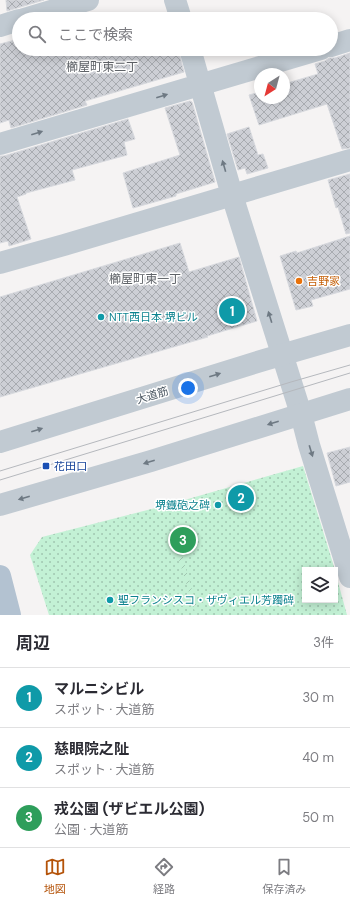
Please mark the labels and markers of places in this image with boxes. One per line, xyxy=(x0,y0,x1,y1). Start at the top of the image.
place label: 吉野家 xyxy=(307,274,340,288)
marker: 吉野家 xyxy=(294,276,304,286)
pin: 1 xyxy=(219,296,245,326)
place label: NTT西日本 堺ビル xyxy=(109,310,198,324)
marker: NTT西日本 堺ビル xyxy=(96,312,106,322)
place label: 花田口 xyxy=(54,459,87,473)
marker: 花田口 xyxy=(41,461,51,471)
pin: 2 xyxy=(228,483,254,513)
place label: 堺鐡砲之碑 xyxy=(155,498,210,512)
marker: 堺鐡砲之碑 xyxy=(213,500,223,510)
pin: 3 xyxy=(170,525,196,555)
place label: 聖フランシスコ・ザヴィエル芳躅碑 xyxy=(118,593,294,607)
marker: 聖フランシスコ・ザヴィエル芳躅碑 xyxy=(105,595,115,605)

